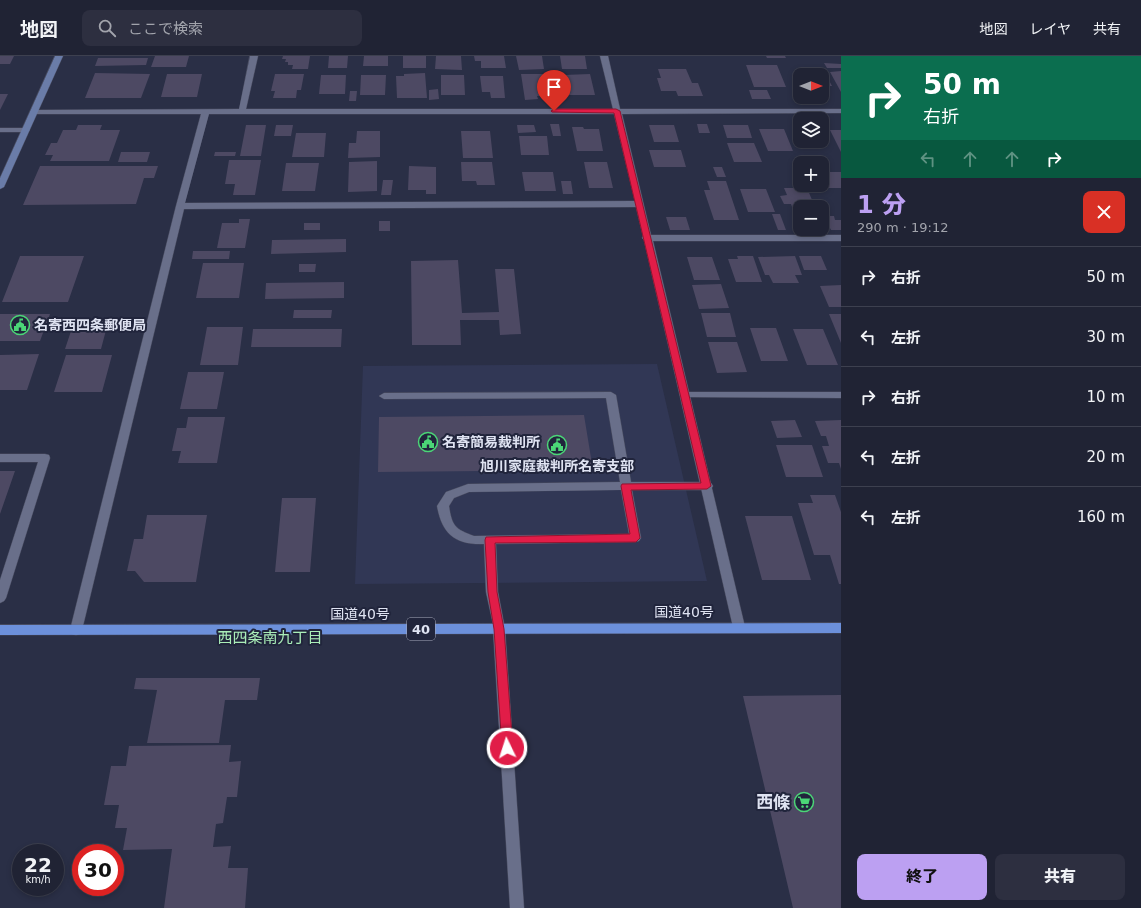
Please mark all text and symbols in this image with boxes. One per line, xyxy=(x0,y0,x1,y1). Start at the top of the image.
search box xyxy=(82,10,362,46)
icon: search xyxy=(96,17,118,39)
text: 地図 xyxy=(20,18,58,40)
text: ここで検索 xyxy=(128,20,203,38)
text: 地図 xyxy=(979,21,1007,37)
text: レイヤ xyxy=(1029,21,1071,37)
text: 共有 xyxy=(1093,21,1121,37)
north arrow xyxy=(793,68,829,104)
map controls xyxy=(793,68,829,236)
text: 50 m xyxy=(923,68,1001,101)
pin xyxy=(537,70,571,111)
icon: right xyxy=(857,72,909,124)
icon: arrive xyxy=(543,76,565,98)
text: 右折 xyxy=(923,106,959,127)
button: layers xyxy=(793,112,829,148)
icon: left xyxy=(917,148,939,170)
icon: ahead xyxy=(959,148,981,170)
icon: ahead xyxy=(1001,148,1023,170)
icon: right xyxy=(1043,148,1065,170)
button: + xyxy=(793,156,829,192)
text: 1 分 xyxy=(857,191,906,219)
button: close xyxy=(1083,191,1125,233)
button: − xyxy=(793,200,829,236)
text: 290 m · 19:12 xyxy=(857,220,948,235)
icon: right xyxy=(857,266,879,288)
text: 50 m xyxy=(1087,268,1125,286)
text: 右折 xyxy=(891,269,921,287)
public building icon: 名寄西四条郵便局 xyxy=(9,314,31,336)
place label: 名寄西四条郵便局 xyxy=(34,317,146,333)
icon: left xyxy=(857,326,879,348)
text: 30 m xyxy=(1087,328,1125,346)
text: 左折 xyxy=(891,329,921,347)
icon: right xyxy=(857,386,879,408)
text: 10 m xyxy=(1087,388,1125,406)
text: 右折 xyxy=(891,389,921,407)
public building icon: 名寄簡易裁判所 xyxy=(417,431,439,453)
place label: 名寄簡易裁判所 xyxy=(442,434,540,450)
public building icon: 旭川家庭裁判所名寄支部 xyxy=(546,434,568,456)
icon: left xyxy=(857,446,879,468)
text: 20 m xyxy=(1087,448,1125,466)
text: 左折 xyxy=(891,449,921,467)
place label: 旭川家庭裁判所名寄支部 xyxy=(480,458,634,474)
icon: left xyxy=(857,506,879,528)
text: 160 m xyxy=(1077,508,1125,526)
text: 左折 xyxy=(891,509,921,527)
street label: 国道40号 xyxy=(654,604,714,620)
street label: 国道40号 xyxy=(330,606,390,622)
road number: 40 xyxy=(407,618,435,640)
district label: 西四条南九丁目 xyxy=(217,629,323,647)
position arrow xyxy=(486,727,528,769)
supermarket icon: 西條 xyxy=(793,791,815,813)
place label: 西條 xyxy=(756,792,790,812)
speed limit sign: 30 xyxy=(72,844,124,896)
text: 22 xyxy=(24,853,52,877)
button: 終了 xyxy=(857,854,987,900)
button: 共有 xyxy=(995,854,1125,900)
text: km/h xyxy=(25,874,51,885)

